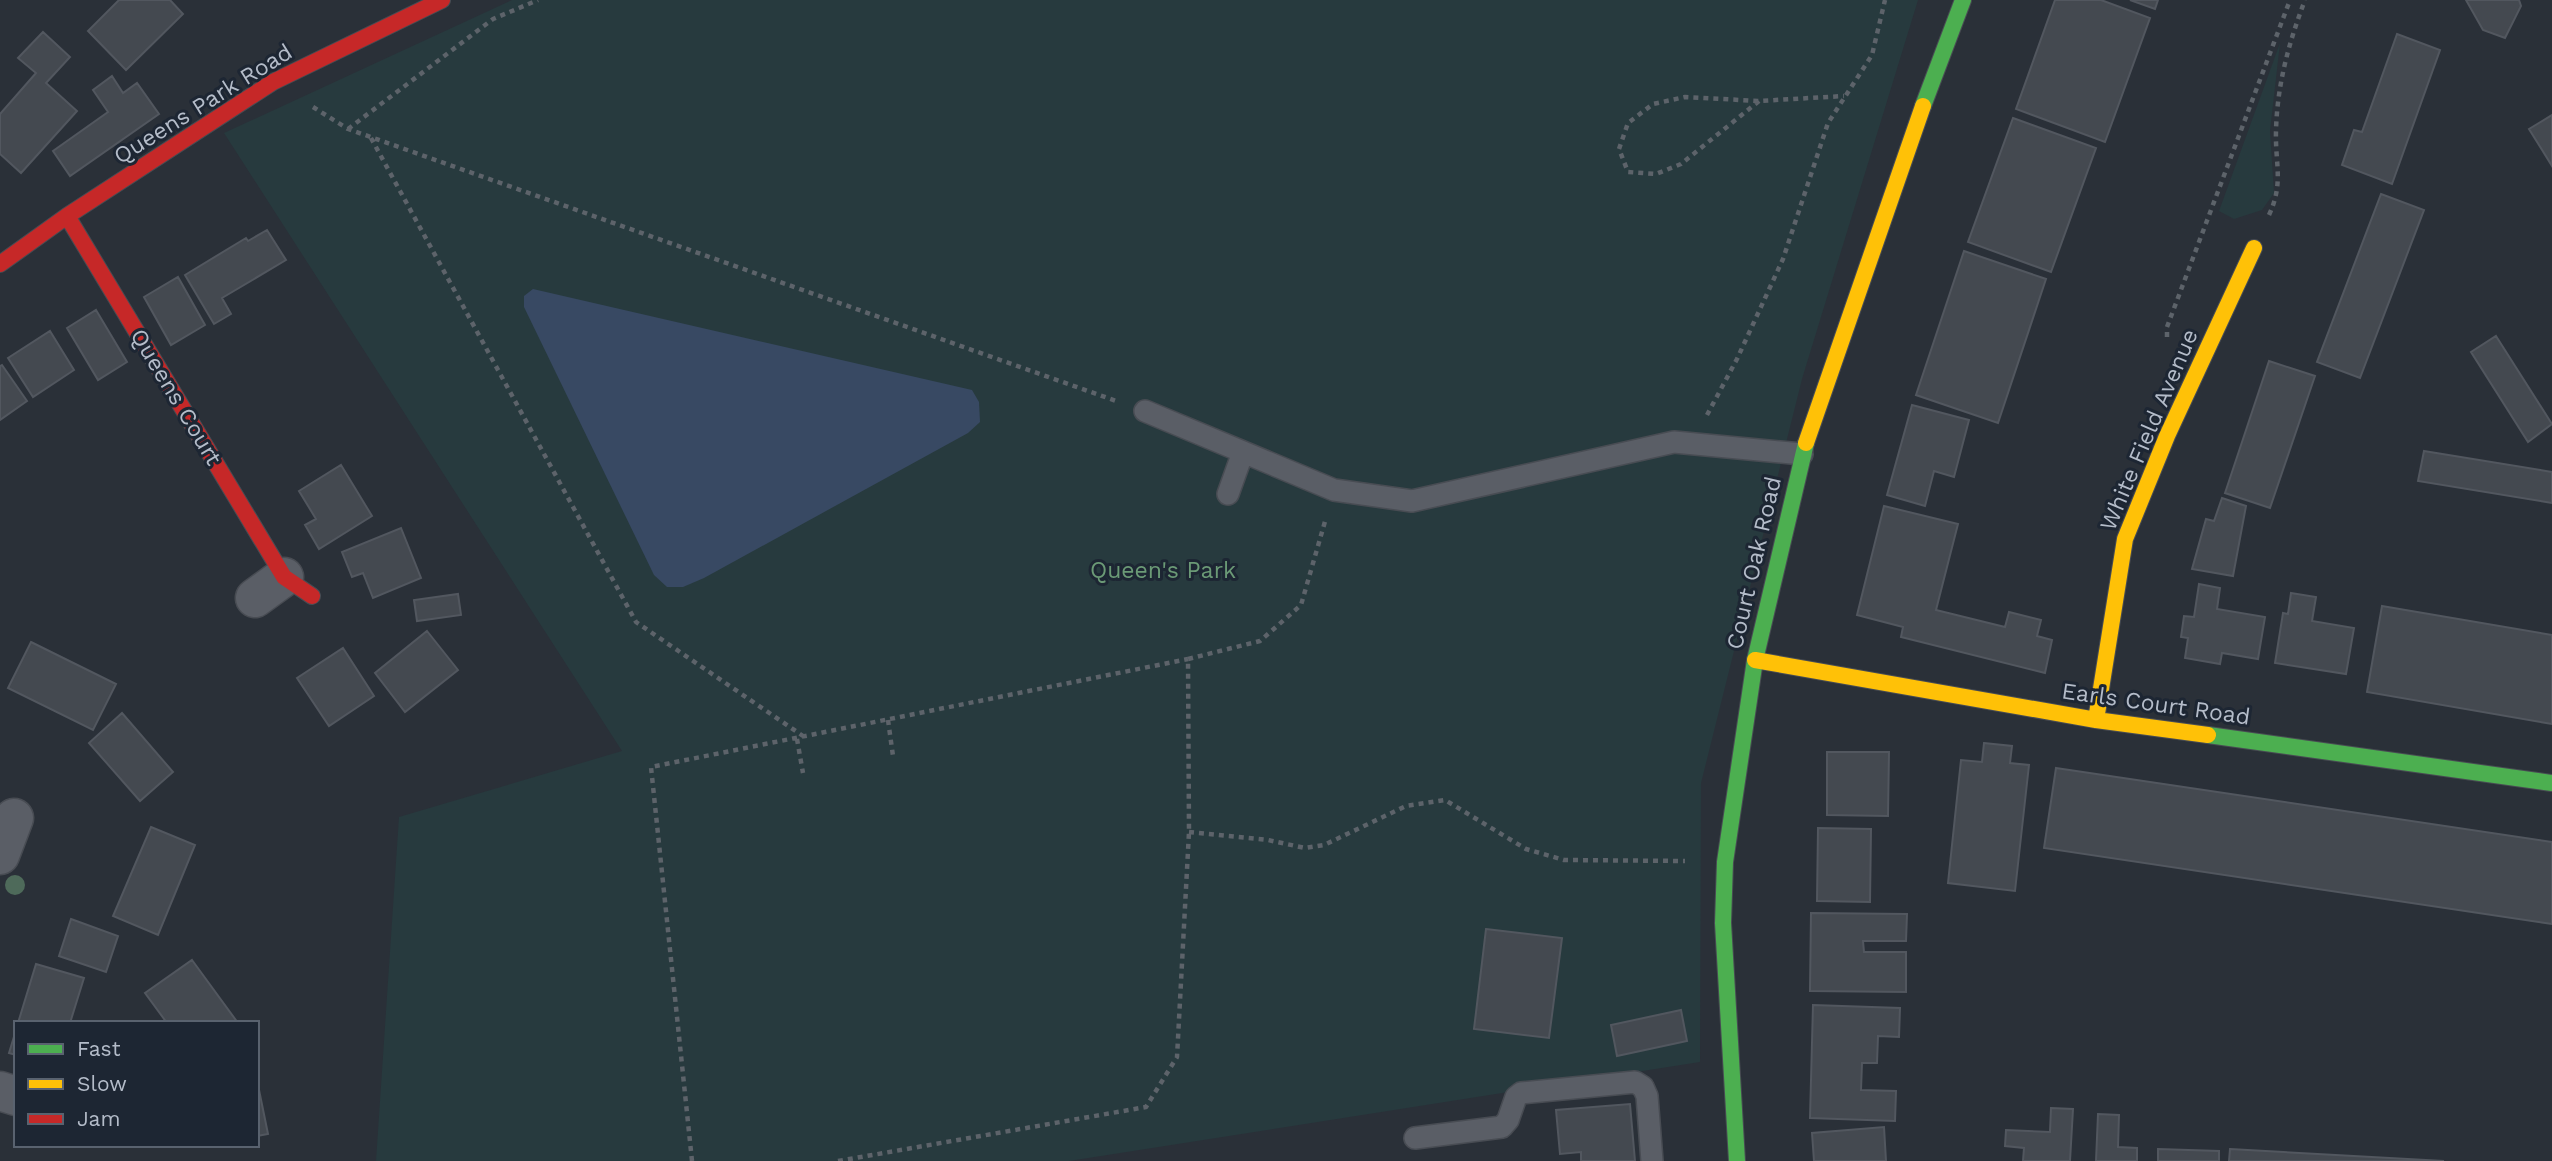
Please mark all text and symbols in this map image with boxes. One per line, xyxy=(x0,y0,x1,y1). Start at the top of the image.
street label: Queens Park Road xyxy=(109,38,297,170)
street label: Queens Court xyxy=(125,324,227,470)
street label: White Field Avenue xyxy=(2094,325,2204,535)
street label: Court Oak Road xyxy=(1721,474,1787,652)
park label: Queen's Park xyxy=(1090,557,1236,584)
street label: Earls Court Road xyxy=(2060,677,2252,731)
legend xyxy=(14,1021,259,1147)
text: Fast xyxy=(77,1036,121,1061)
text: Slow xyxy=(77,1071,127,1096)
text: Jam xyxy=(77,1106,120,1131)

